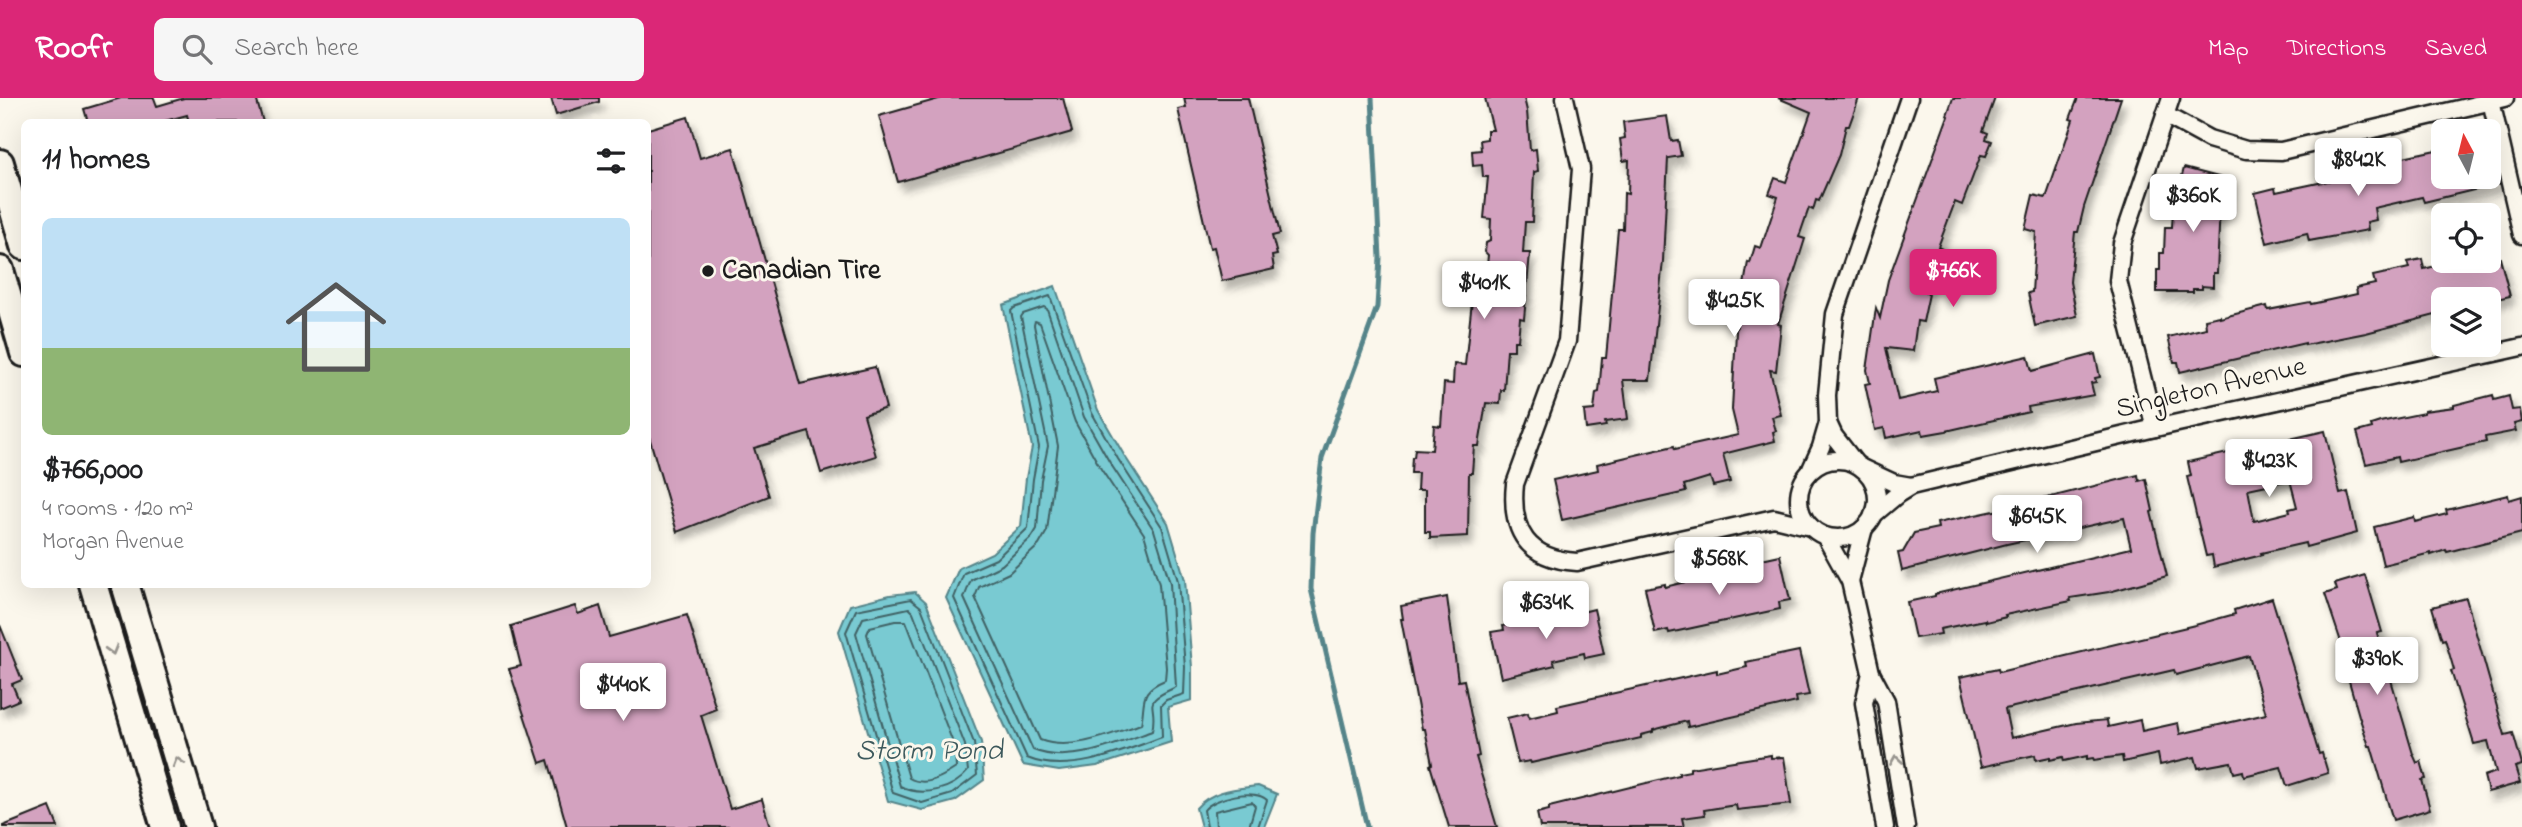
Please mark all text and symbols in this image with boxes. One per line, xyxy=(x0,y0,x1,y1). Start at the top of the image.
search box xyxy=(154,18,644,81)
text: Roofr xyxy=(35,25,112,73)
icon: search xyxy=(178,30,216,68)
text: Search here xyxy=(234,30,359,68)
text: Map xyxy=(2208,32,2249,67)
text: Directions xyxy=(2287,32,2386,67)
text: Saved xyxy=(2424,32,2487,67)
north arrow xyxy=(2431,119,2501,189)
map controls xyxy=(2431,119,2501,357)
text: 11 homes xyxy=(42,139,150,183)
pin: $842K xyxy=(2309,139,2407,198)
icon: filters xyxy=(592,142,630,180)
text: $842K xyxy=(2331,144,2385,177)
pin: $360K xyxy=(2144,174,2242,234)
text: $360K xyxy=(2166,180,2220,213)
button: locate xyxy=(2431,203,2501,273)
pin: $766K xyxy=(1904,250,2002,309)
place label: Canadian Tire xyxy=(722,251,882,292)
text: $766K xyxy=(1926,255,1980,288)
pin: $401K xyxy=(1435,262,1533,321)
marker: Canadian Tire xyxy=(700,263,716,279)
icon: home xyxy=(273,264,399,390)
text: $401K xyxy=(1458,267,1510,300)
pin: $425K xyxy=(1685,280,1783,339)
text: $425K xyxy=(1704,285,1764,318)
button: layers xyxy=(2431,287,2501,357)
street label: Singleton Avenue xyxy=(2112,347,2311,431)
pin: $423K xyxy=(2220,440,2318,499)
text: $423K xyxy=(2241,445,2297,478)
text: $766,000 xyxy=(42,449,143,493)
text: 4 rooms · 120 m² xyxy=(42,493,193,526)
pin: $645K xyxy=(1988,496,2086,555)
text: $645K xyxy=(2008,501,2066,534)
text: Morgan Avenue xyxy=(42,526,184,559)
pin: $568K xyxy=(1670,538,1768,597)
text: $568K xyxy=(1691,543,1747,576)
pin: $634K xyxy=(1497,582,1595,641)
text: $634K xyxy=(1519,587,1573,620)
pin: $390K xyxy=(2328,638,2426,697)
text: $390K xyxy=(2351,643,2403,676)
one-way arrow xyxy=(104,644,118,656)
pin: $440K xyxy=(574,664,672,723)
text: $440K xyxy=(596,669,650,702)
water label: Storm Pond xyxy=(855,730,1004,774)
one-way arrow xyxy=(1889,754,1904,766)
one-way arrow xyxy=(171,756,186,768)

